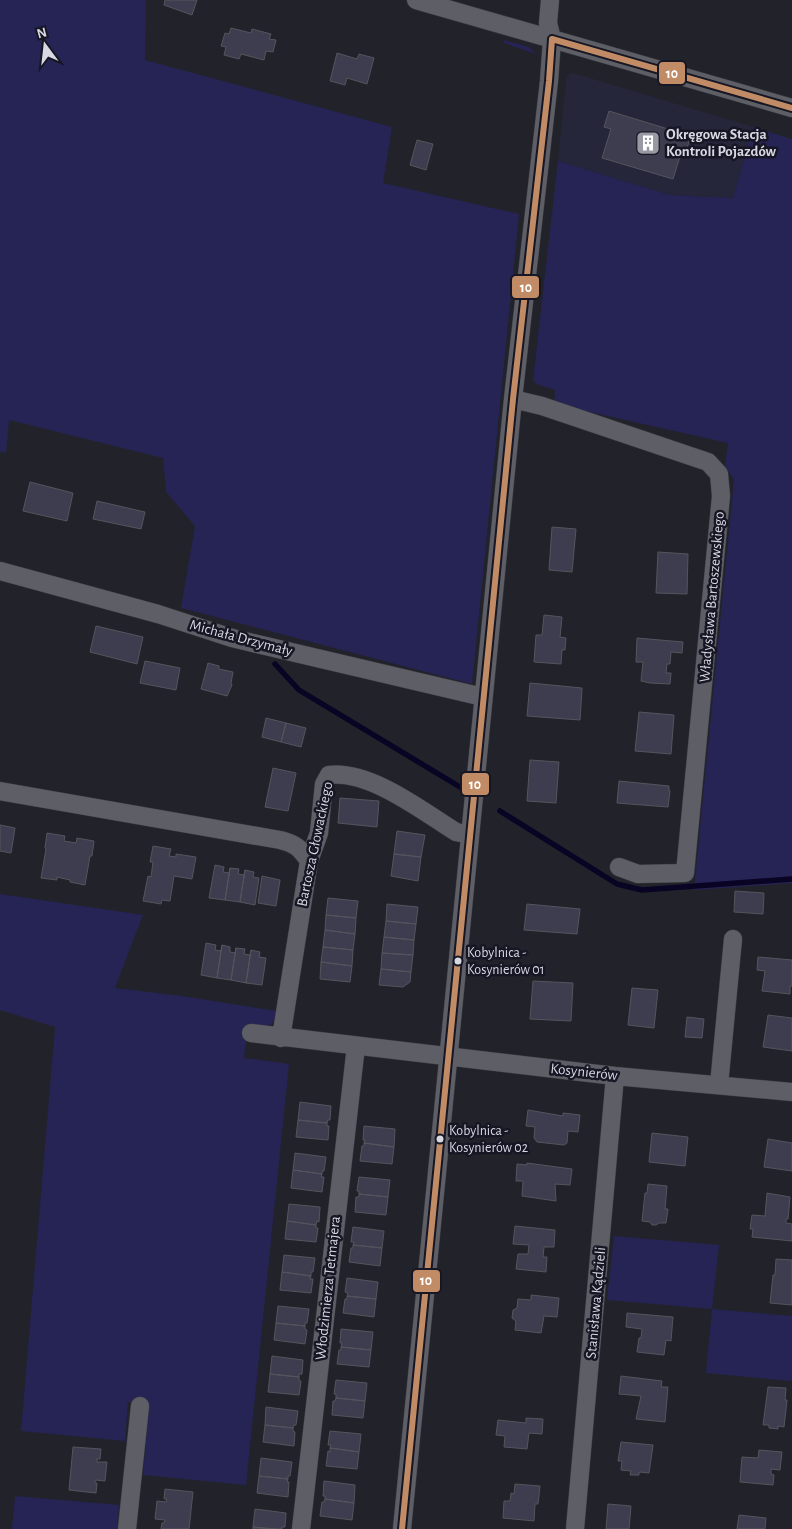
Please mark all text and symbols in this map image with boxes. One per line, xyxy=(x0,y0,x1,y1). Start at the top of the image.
north arrow xyxy=(20,20,70,70)
text: N xyxy=(35,25,48,41)
line badge: 10 xyxy=(658,61,686,85)
text: 10 xyxy=(666,67,678,81)
place label: Okręgowa Stacja Kontroli Pojazdów xyxy=(666,127,777,159)
building icon: Okręgowa Stacja Kontroli Pojazdów xyxy=(635,130,661,156)
line badge: 10 xyxy=(511,275,540,299)
text: 10 xyxy=(520,281,532,295)
street label: Władysława Bartoszewskiego xyxy=(697,511,727,683)
street label: Michała Drzymały xyxy=(188,617,295,659)
line badge: 10 xyxy=(461,772,490,796)
text: 10 xyxy=(469,778,481,792)
street label: Bartosza Głowackiego xyxy=(294,780,336,908)
place label: Kobylnica - Kosynierów 01 xyxy=(467,946,545,977)
marker: Kobylnica - Kosynierów 01 xyxy=(453,956,463,966)
street label: Kosynierów xyxy=(550,1061,618,1083)
place label: Kobylnica - Kosynierów 02 xyxy=(449,1124,528,1155)
marker: Kobylnica - Kosynierów 02 xyxy=(435,1134,445,1144)
street label: Włodzimierza Tetmajera xyxy=(313,1215,343,1361)
street label: Stanisława Kądzieli xyxy=(584,1246,608,1360)
line badge: 10 xyxy=(412,1269,441,1293)
text: 10 xyxy=(420,1274,432,1288)

